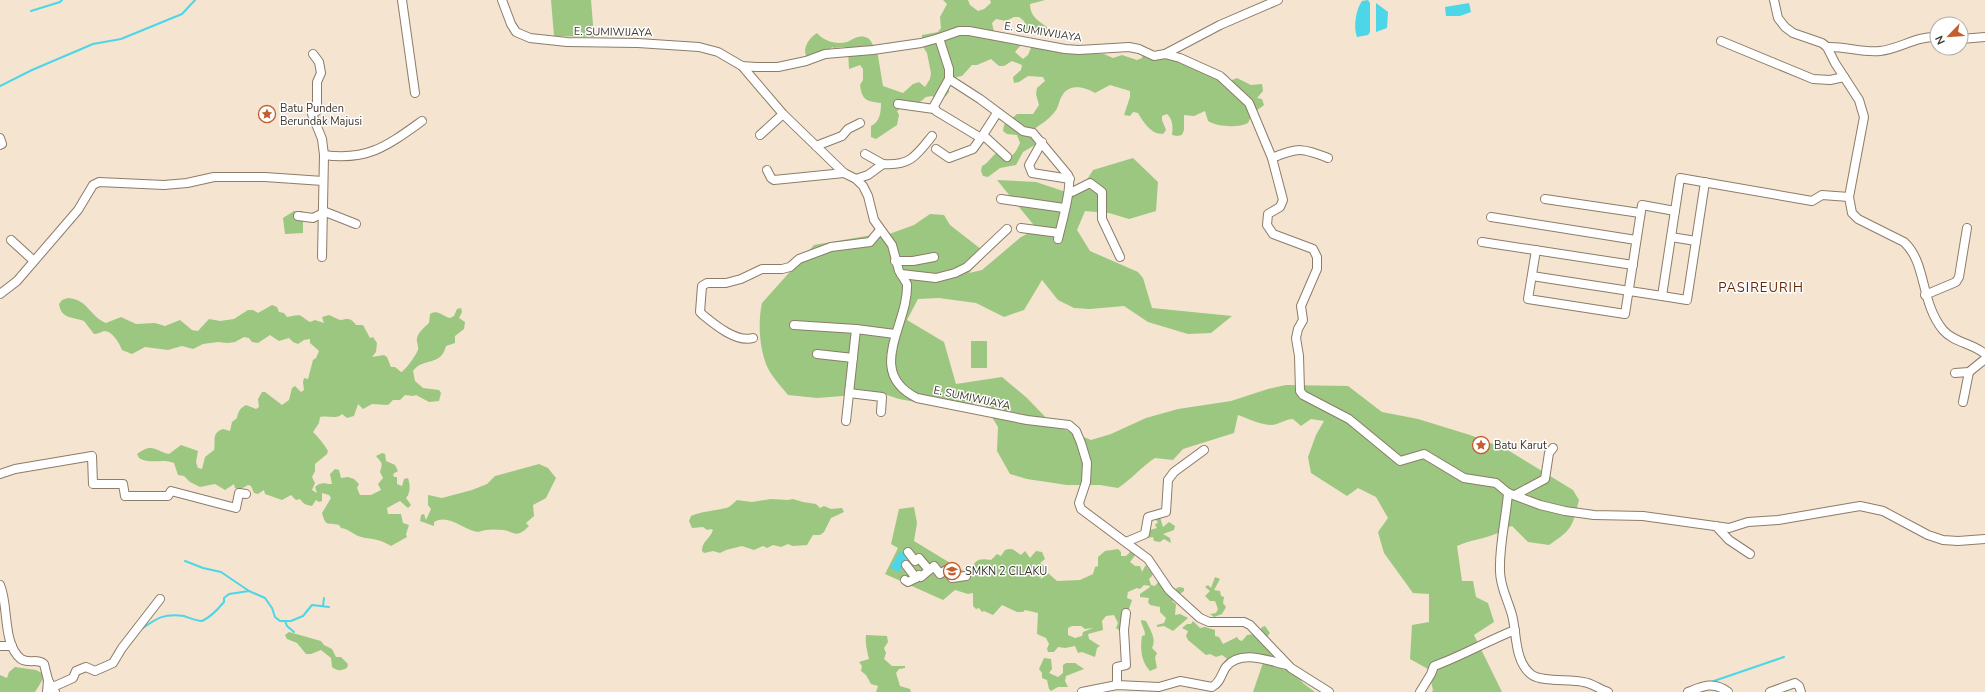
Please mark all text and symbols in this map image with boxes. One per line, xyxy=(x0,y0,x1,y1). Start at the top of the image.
north arrow xyxy=(1929,16,1969,56)
street label: E. SUMIWIJAYA xyxy=(1003,18,1083,46)
street label: E. SUMIWIJAYA xyxy=(574,24,652,40)
text: N xyxy=(1932,33,1949,47)
place label: Batu Punden Berundak Majusi xyxy=(280,101,362,129)
place icon: Batu Punden Berundak Majusi xyxy=(257,104,277,124)
district label: PASIREURIH xyxy=(1718,279,1804,297)
street label: E. SUMIWIJAYA xyxy=(932,383,1012,413)
place icon: Batu Karut xyxy=(1471,435,1491,455)
place label: Batu Karut xyxy=(1494,438,1547,453)
school or university icon: SMKN 2 CILAKU xyxy=(942,561,962,581)
place label: SMKN 2 CILAKU xyxy=(965,564,1047,579)

